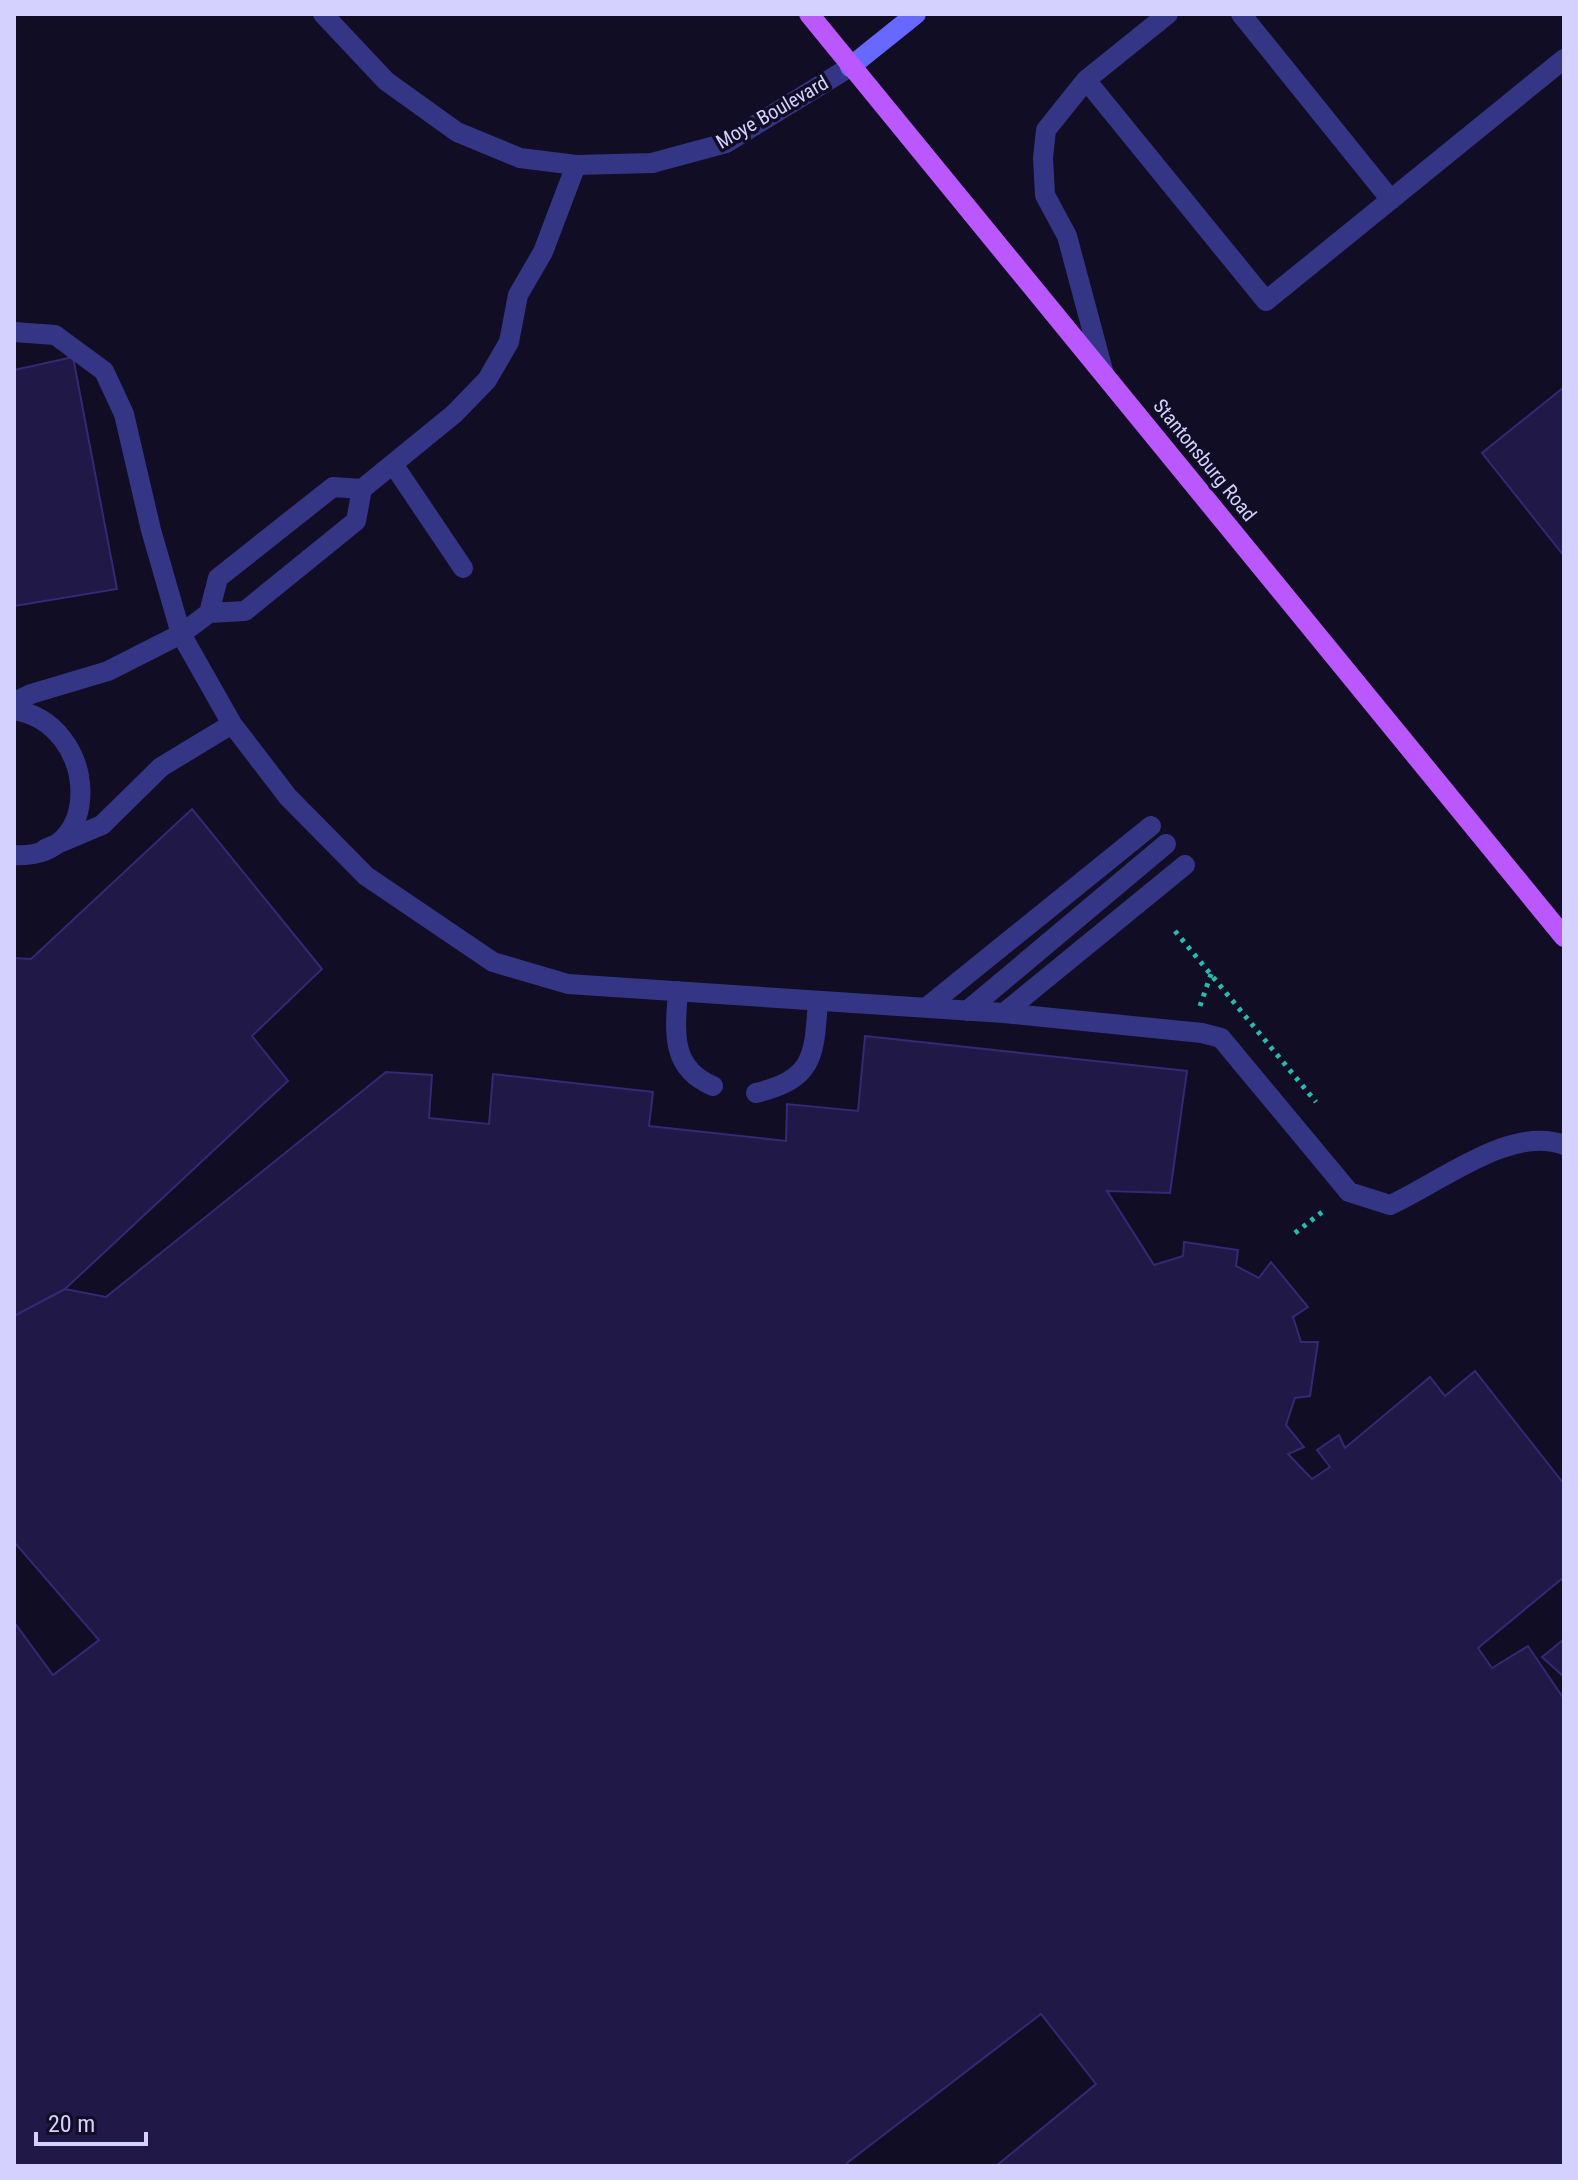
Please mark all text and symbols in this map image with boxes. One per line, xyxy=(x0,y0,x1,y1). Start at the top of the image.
street label: Moye Boulevard xyxy=(712,70,832,154)
street label: Stantonsburg Road xyxy=(1148,394,1262,526)
scale bar xyxy=(36,2096,146,2146)
text: 20 m xyxy=(48,2110,95,2138)

